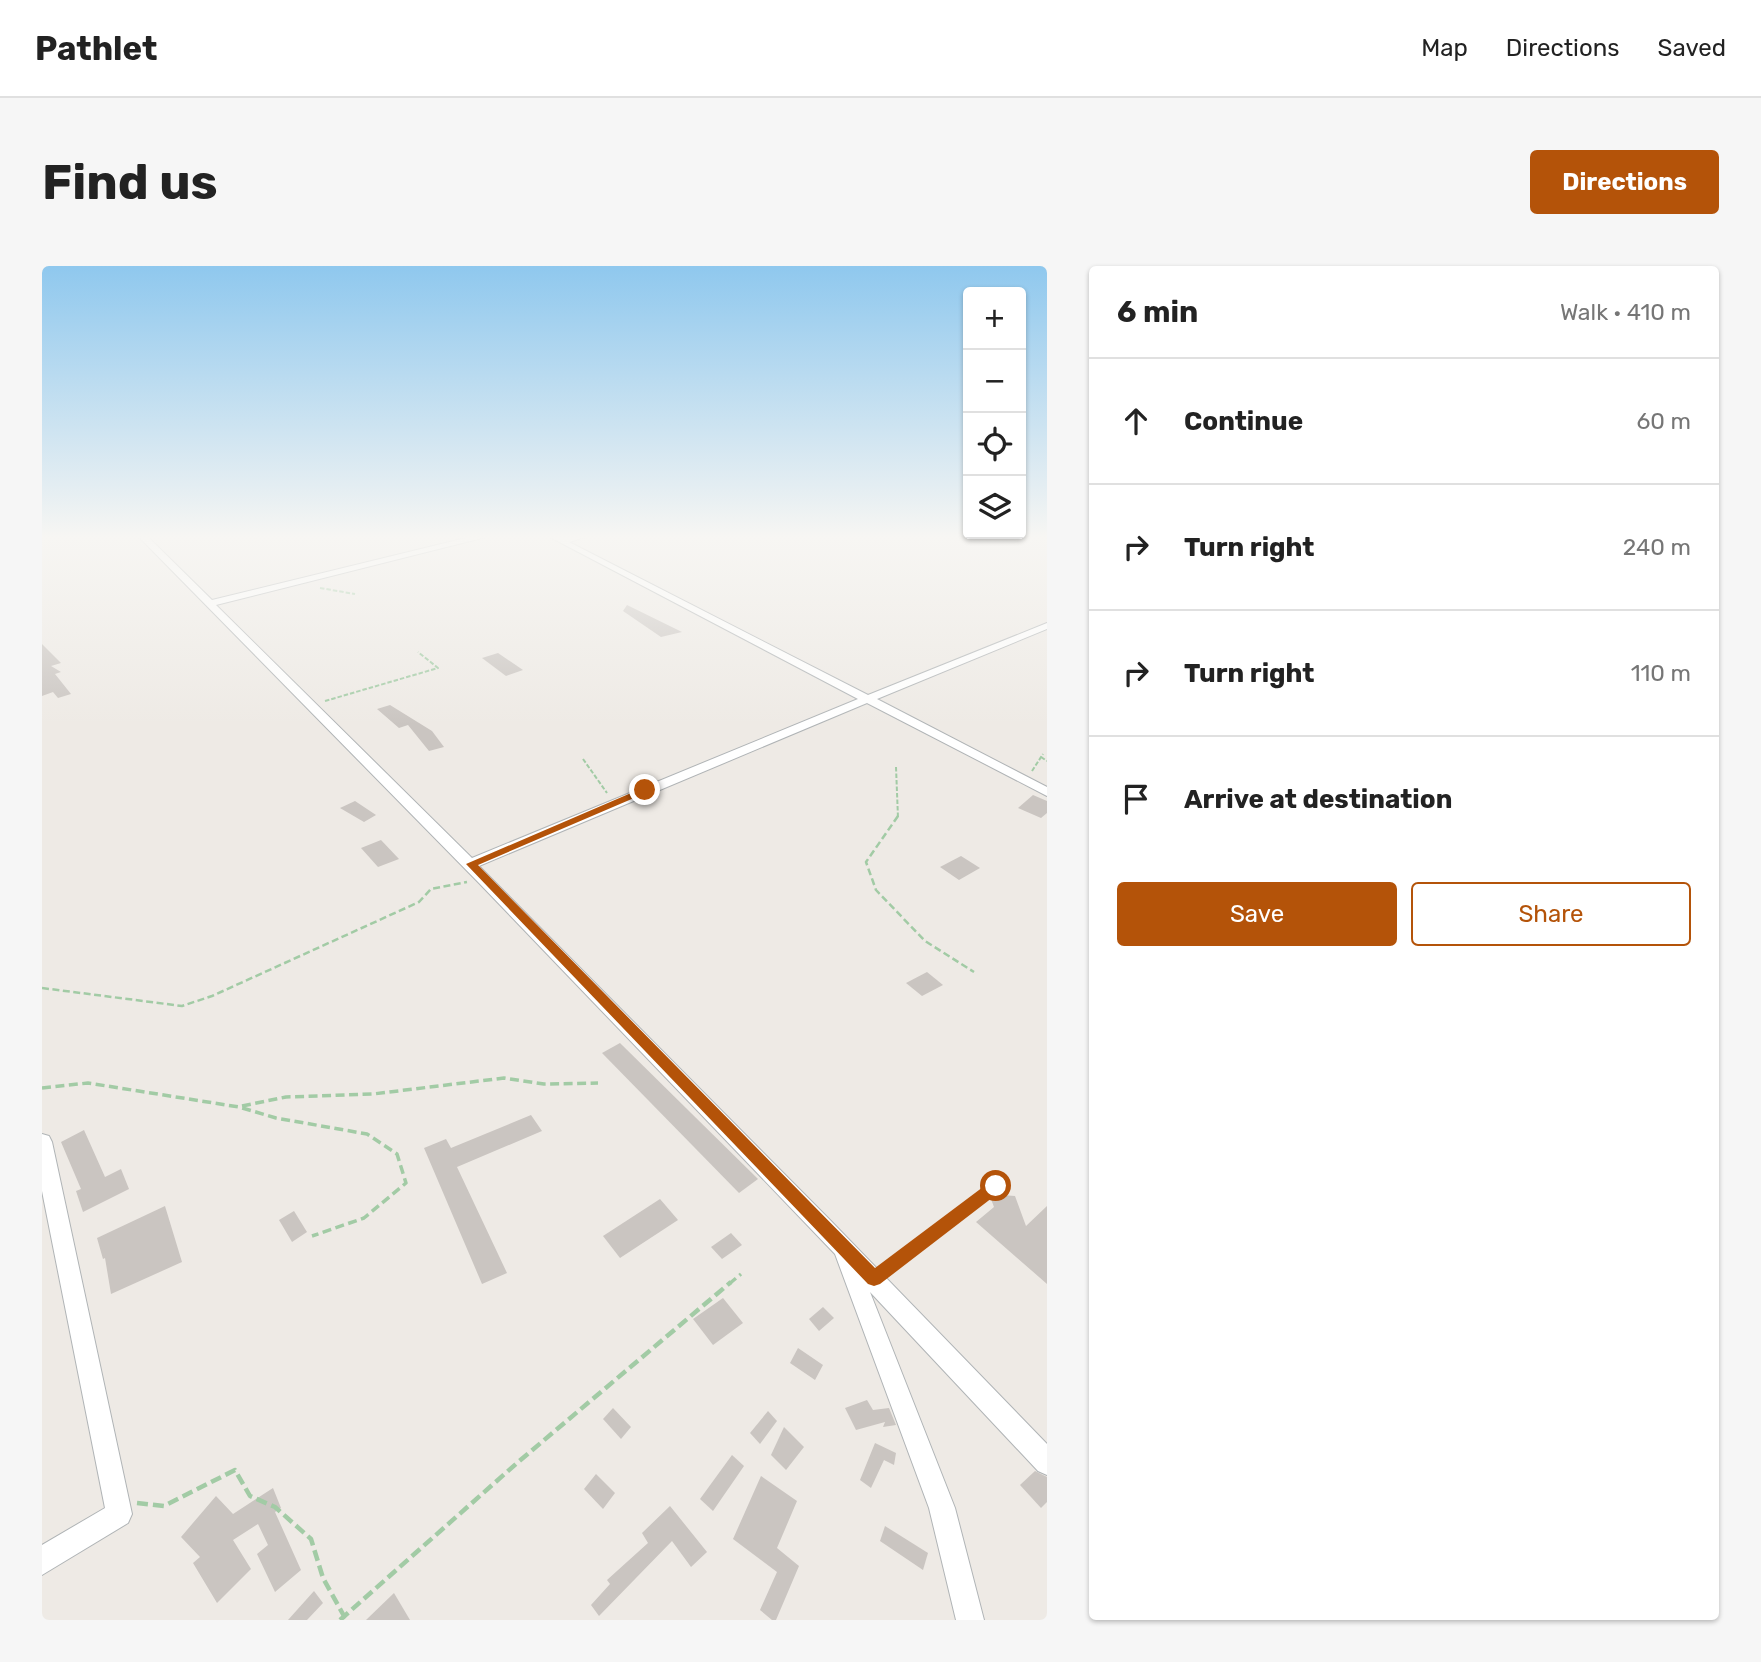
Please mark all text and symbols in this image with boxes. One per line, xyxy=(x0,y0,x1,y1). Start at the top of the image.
text: Pathlet xyxy=(35,29,158,68)
text: Map xyxy=(1421,34,1468,62)
text: Directions xyxy=(1506,34,1619,62)
text: Saved xyxy=(1657,34,1726,62)
button: Directions xyxy=(1530,150,1719,214)
text: Find us xyxy=(42,153,218,211)
map controls xyxy=(963,287,1026,539)
button: + xyxy=(963,287,1026,350)
text: 6 min xyxy=(1117,294,1198,330)
text: Walk · 410 m xyxy=(1560,298,1691,326)
button: − xyxy=(963,350,1026,413)
icon: ahead xyxy=(1117,402,1155,440)
text: Continue xyxy=(1184,406,1303,437)
text: 60 m xyxy=(1636,407,1691,435)
button: locate xyxy=(963,413,1026,476)
button: layers xyxy=(963,476,1026,539)
icon: right xyxy=(1117,528,1155,566)
text: Turn right xyxy=(1184,532,1314,563)
text: 240 m xyxy=(1623,533,1691,561)
icon: right xyxy=(1117,654,1155,692)
text: Turn right xyxy=(1184,658,1314,689)
text: 110 m xyxy=(1631,659,1691,687)
route end xyxy=(629,774,660,805)
icon: arrive xyxy=(1117,780,1155,818)
text: Arrive at destination xyxy=(1184,784,1452,815)
button: Save xyxy=(1117,882,1397,946)
button: Share xyxy=(1411,882,1691,946)
route start xyxy=(980,1170,1011,1201)

